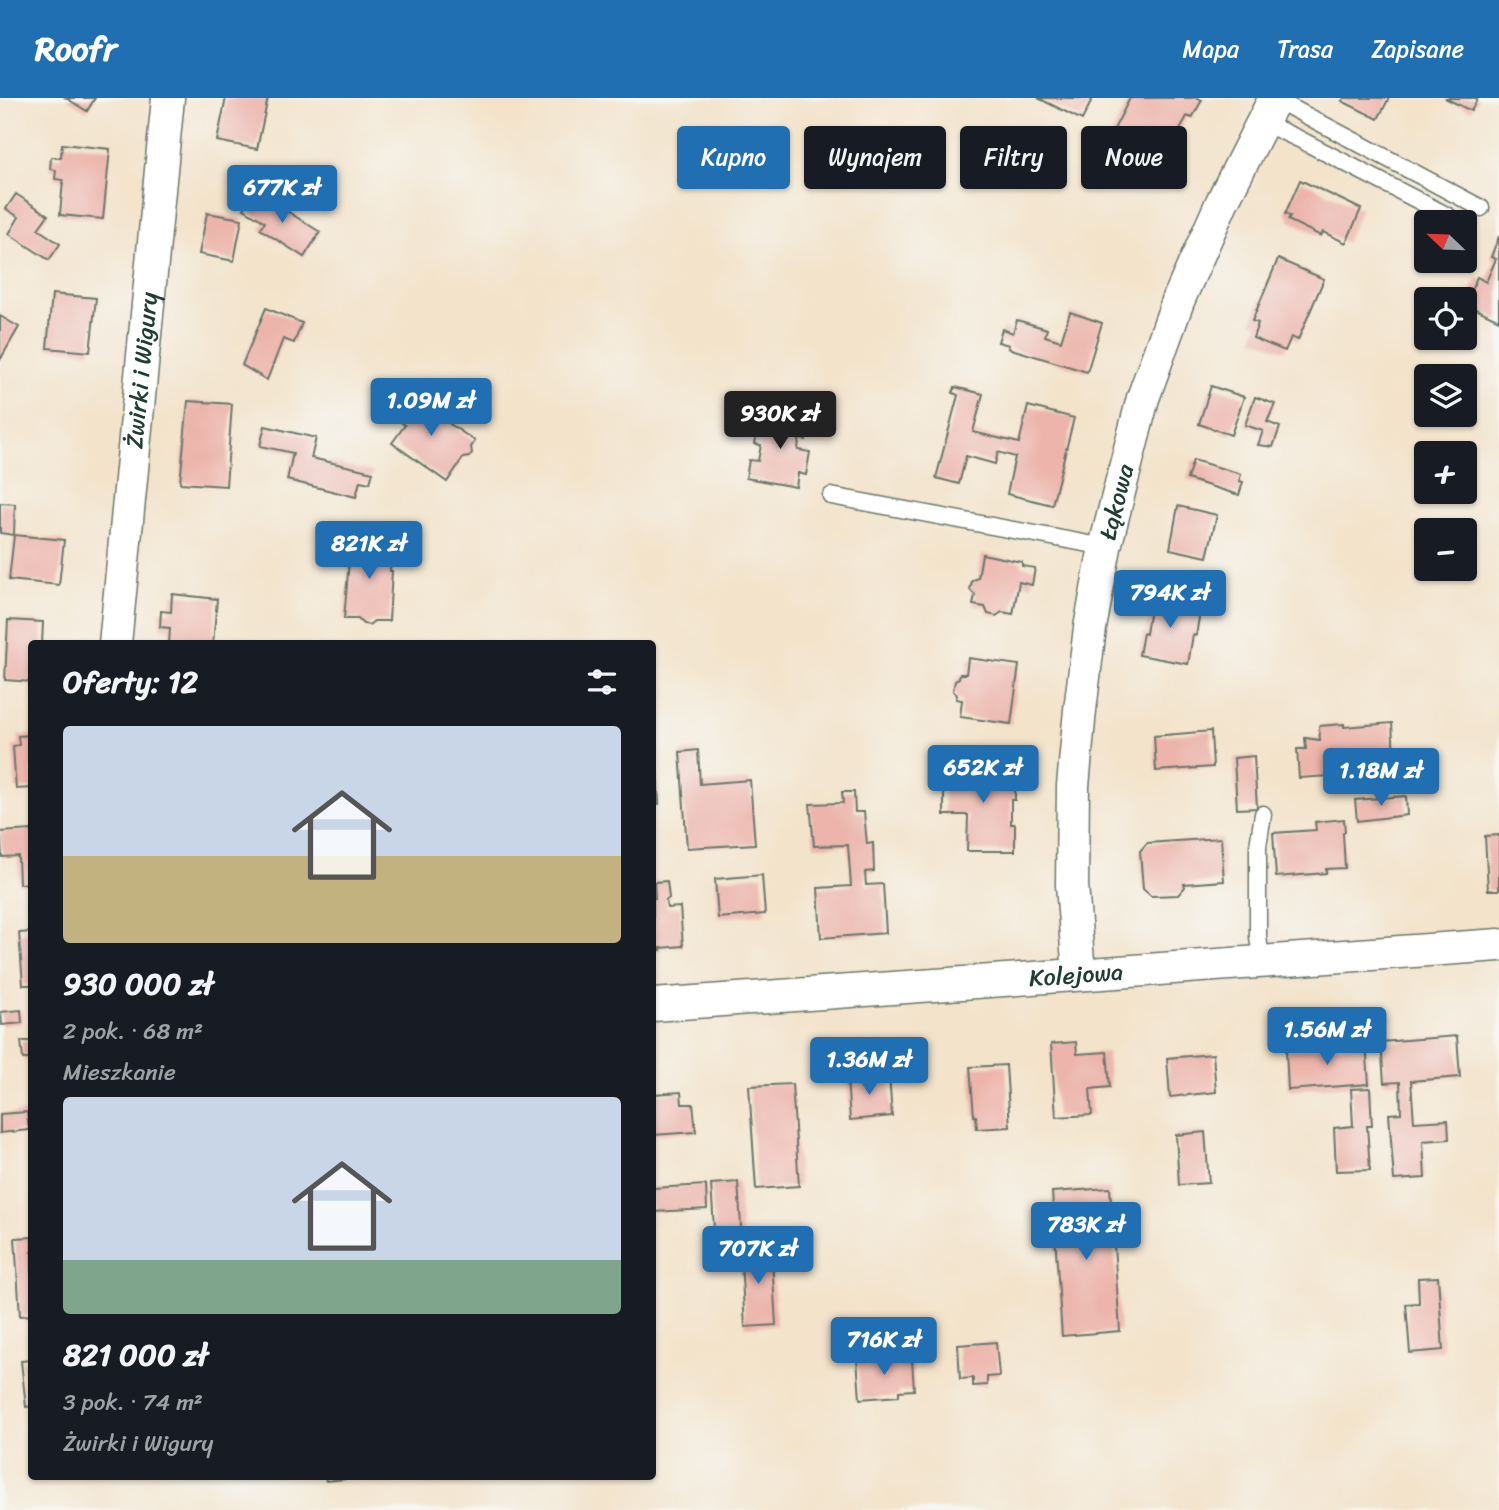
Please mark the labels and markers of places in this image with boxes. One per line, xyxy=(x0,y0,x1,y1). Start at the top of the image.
pin: 677K zł xyxy=(217,166,347,225)
pin: 1.09M zł xyxy=(359,378,503,438)
pin: 930K zł xyxy=(715,392,845,451)
pin: 821K zł xyxy=(304,522,434,581)
pin: 794K zł xyxy=(1105,570,1235,630)
pin: 652K zł xyxy=(918,746,1048,805)
pin: 1.18M zł xyxy=(1309,748,1453,808)
pin: 1.56M zł xyxy=(1255,1007,1399,1067)
pin: 1.36M zł xyxy=(797,1038,941,1097)
pin: 783K zł xyxy=(1021,1202,1151,1262)
pin: 707K zł xyxy=(693,1226,823,1286)
pin: 716K zł xyxy=(819,1318,949,1377)

